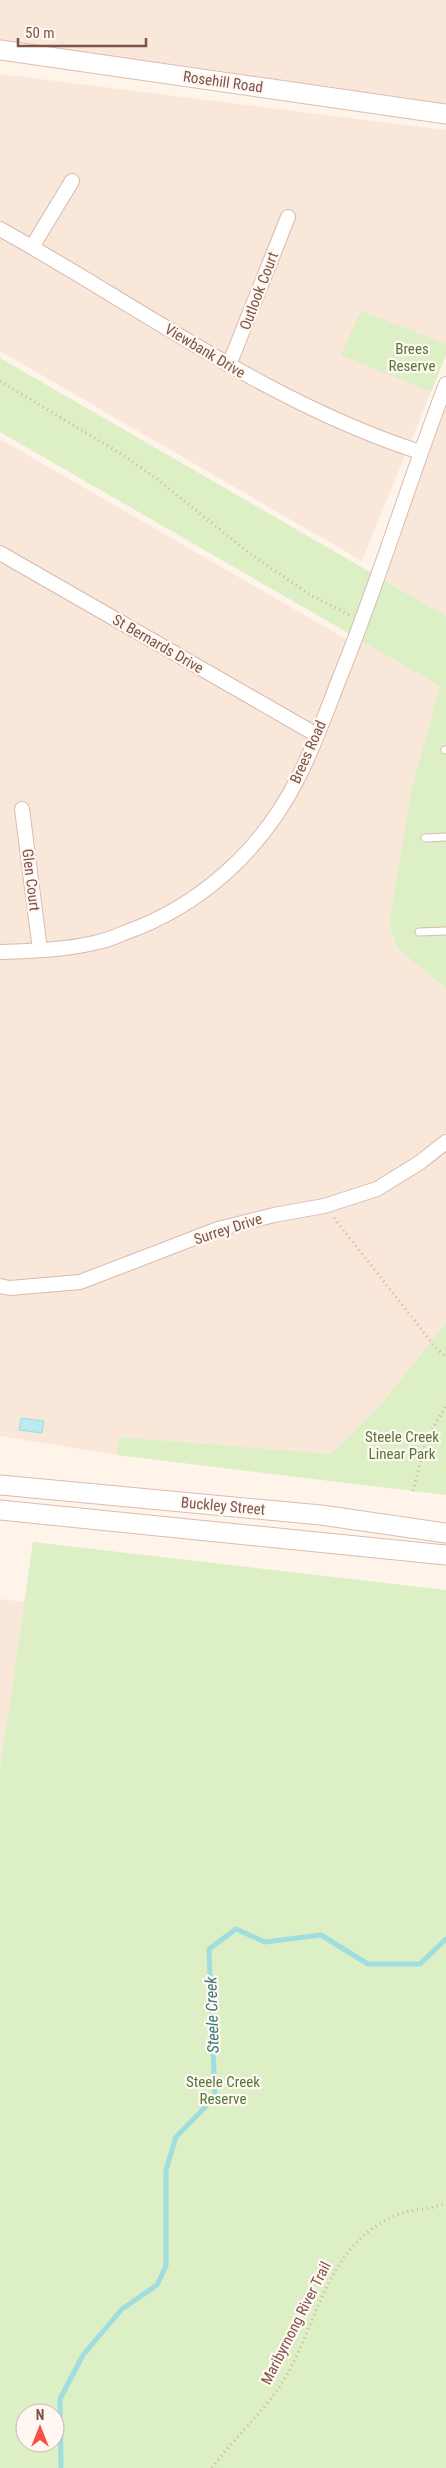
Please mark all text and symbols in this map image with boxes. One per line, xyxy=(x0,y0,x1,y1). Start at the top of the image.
scale bar xyxy=(18,15,145,47)
text: 50 m xyxy=(25,24,55,42)
street label: Rosehill Road xyxy=(182,67,264,97)
street label: Outlook Court xyxy=(236,249,282,333)
street label: Viewbank Drive xyxy=(162,320,248,382)
park label: Brees Reserve xyxy=(389,340,435,375)
street label: St Bernards Drive xyxy=(109,611,207,677)
street label: Brees Road xyxy=(286,718,330,786)
street label: Glen Court xyxy=(18,848,44,912)
street label: Surrey Drive xyxy=(192,1210,264,1248)
park label: Steele Creek Linear Park xyxy=(365,1428,439,1463)
street label: Buckley Street xyxy=(180,1493,266,1519)
water label: Steele Creek xyxy=(201,1975,223,2054)
park label: Steele Creek Reserve xyxy=(186,2073,260,2108)
street label: Maribyrnong River Trail xyxy=(257,2258,335,2388)
north arrow xyxy=(15,2403,65,2453)
text: N xyxy=(36,2407,44,2423)

